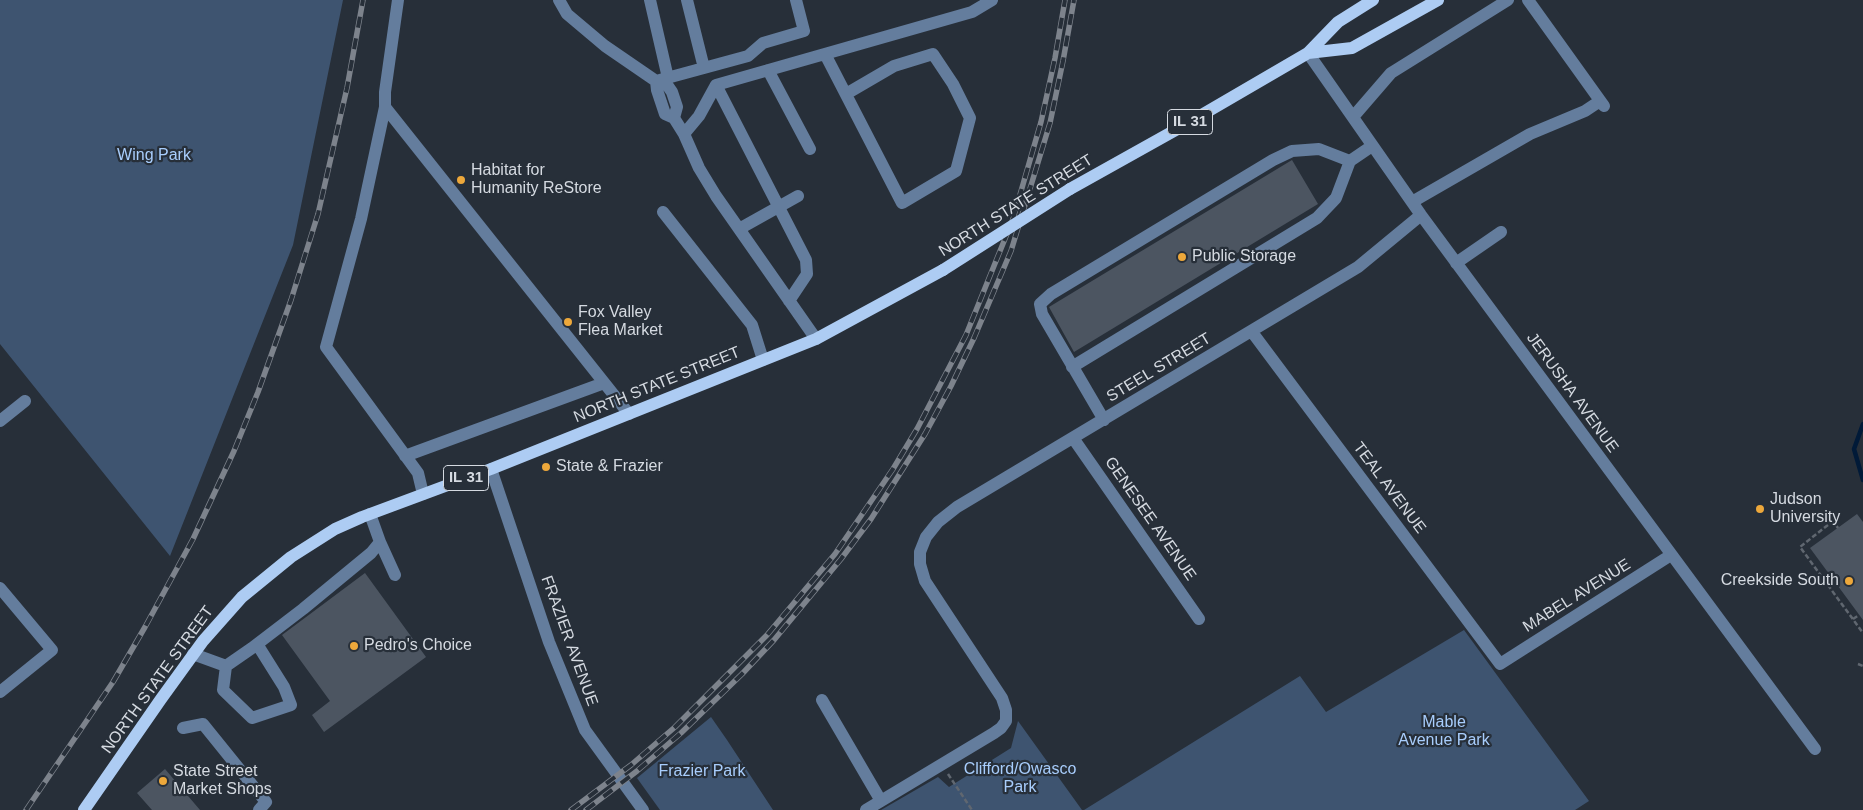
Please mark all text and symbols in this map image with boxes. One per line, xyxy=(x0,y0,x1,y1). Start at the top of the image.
road number: IL 31 xyxy=(1168,110,1212,134)
park label: Wing Park xyxy=(117,146,191,166)
street label: NORTH STATE STREET xyxy=(936,151,1096,261)
place label: Habitat for Humanity ReStore xyxy=(471,161,602,199)
marker: Habitat for Humanity ReStore xyxy=(455,174,467,186)
place label: Public Storage xyxy=(1192,247,1296,267)
marker: Public Storage xyxy=(1176,251,1188,263)
place label: Fox Valley Flea Market xyxy=(578,303,662,341)
marker: Fox Valley Flea Market xyxy=(562,316,574,328)
street label: STEEL STREET xyxy=(1103,329,1215,407)
street label: JERUSHA AVENUE xyxy=(1522,329,1622,457)
street label: NORTH STATE STREET xyxy=(571,343,743,427)
street label: TEAL AVENUE xyxy=(1349,439,1429,537)
street label: GENESEE AVENUE xyxy=(1100,454,1200,584)
place label: State & Frazier xyxy=(556,457,663,477)
marker: State & Frazier xyxy=(540,461,552,473)
road number: IL 31 xyxy=(444,466,488,490)
place label: Judson University xyxy=(1770,490,1840,528)
marker: Judson University xyxy=(1754,503,1766,515)
street label: MABEL AVENUE xyxy=(1520,555,1634,637)
place label: Creekside South xyxy=(1721,571,1839,591)
street label: FRAZIER AVENUE xyxy=(536,573,602,709)
marker: Creekside South xyxy=(1843,575,1855,587)
street label: NORTH STATE STREET xyxy=(98,602,218,758)
place label: Pedro's Choice xyxy=(364,636,472,656)
marker: Pedro's Choice xyxy=(348,640,360,652)
park label: Mable Avenue Park xyxy=(1398,713,1490,751)
park label: Clifford/Owasco Park xyxy=(964,760,1076,798)
place label: State Street Market Shops xyxy=(173,762,272,800)
park label: Frazier Park xyxy=(658,762,746,782)
marker: State Street Market Shops xyxy=(157,775,169,787)

